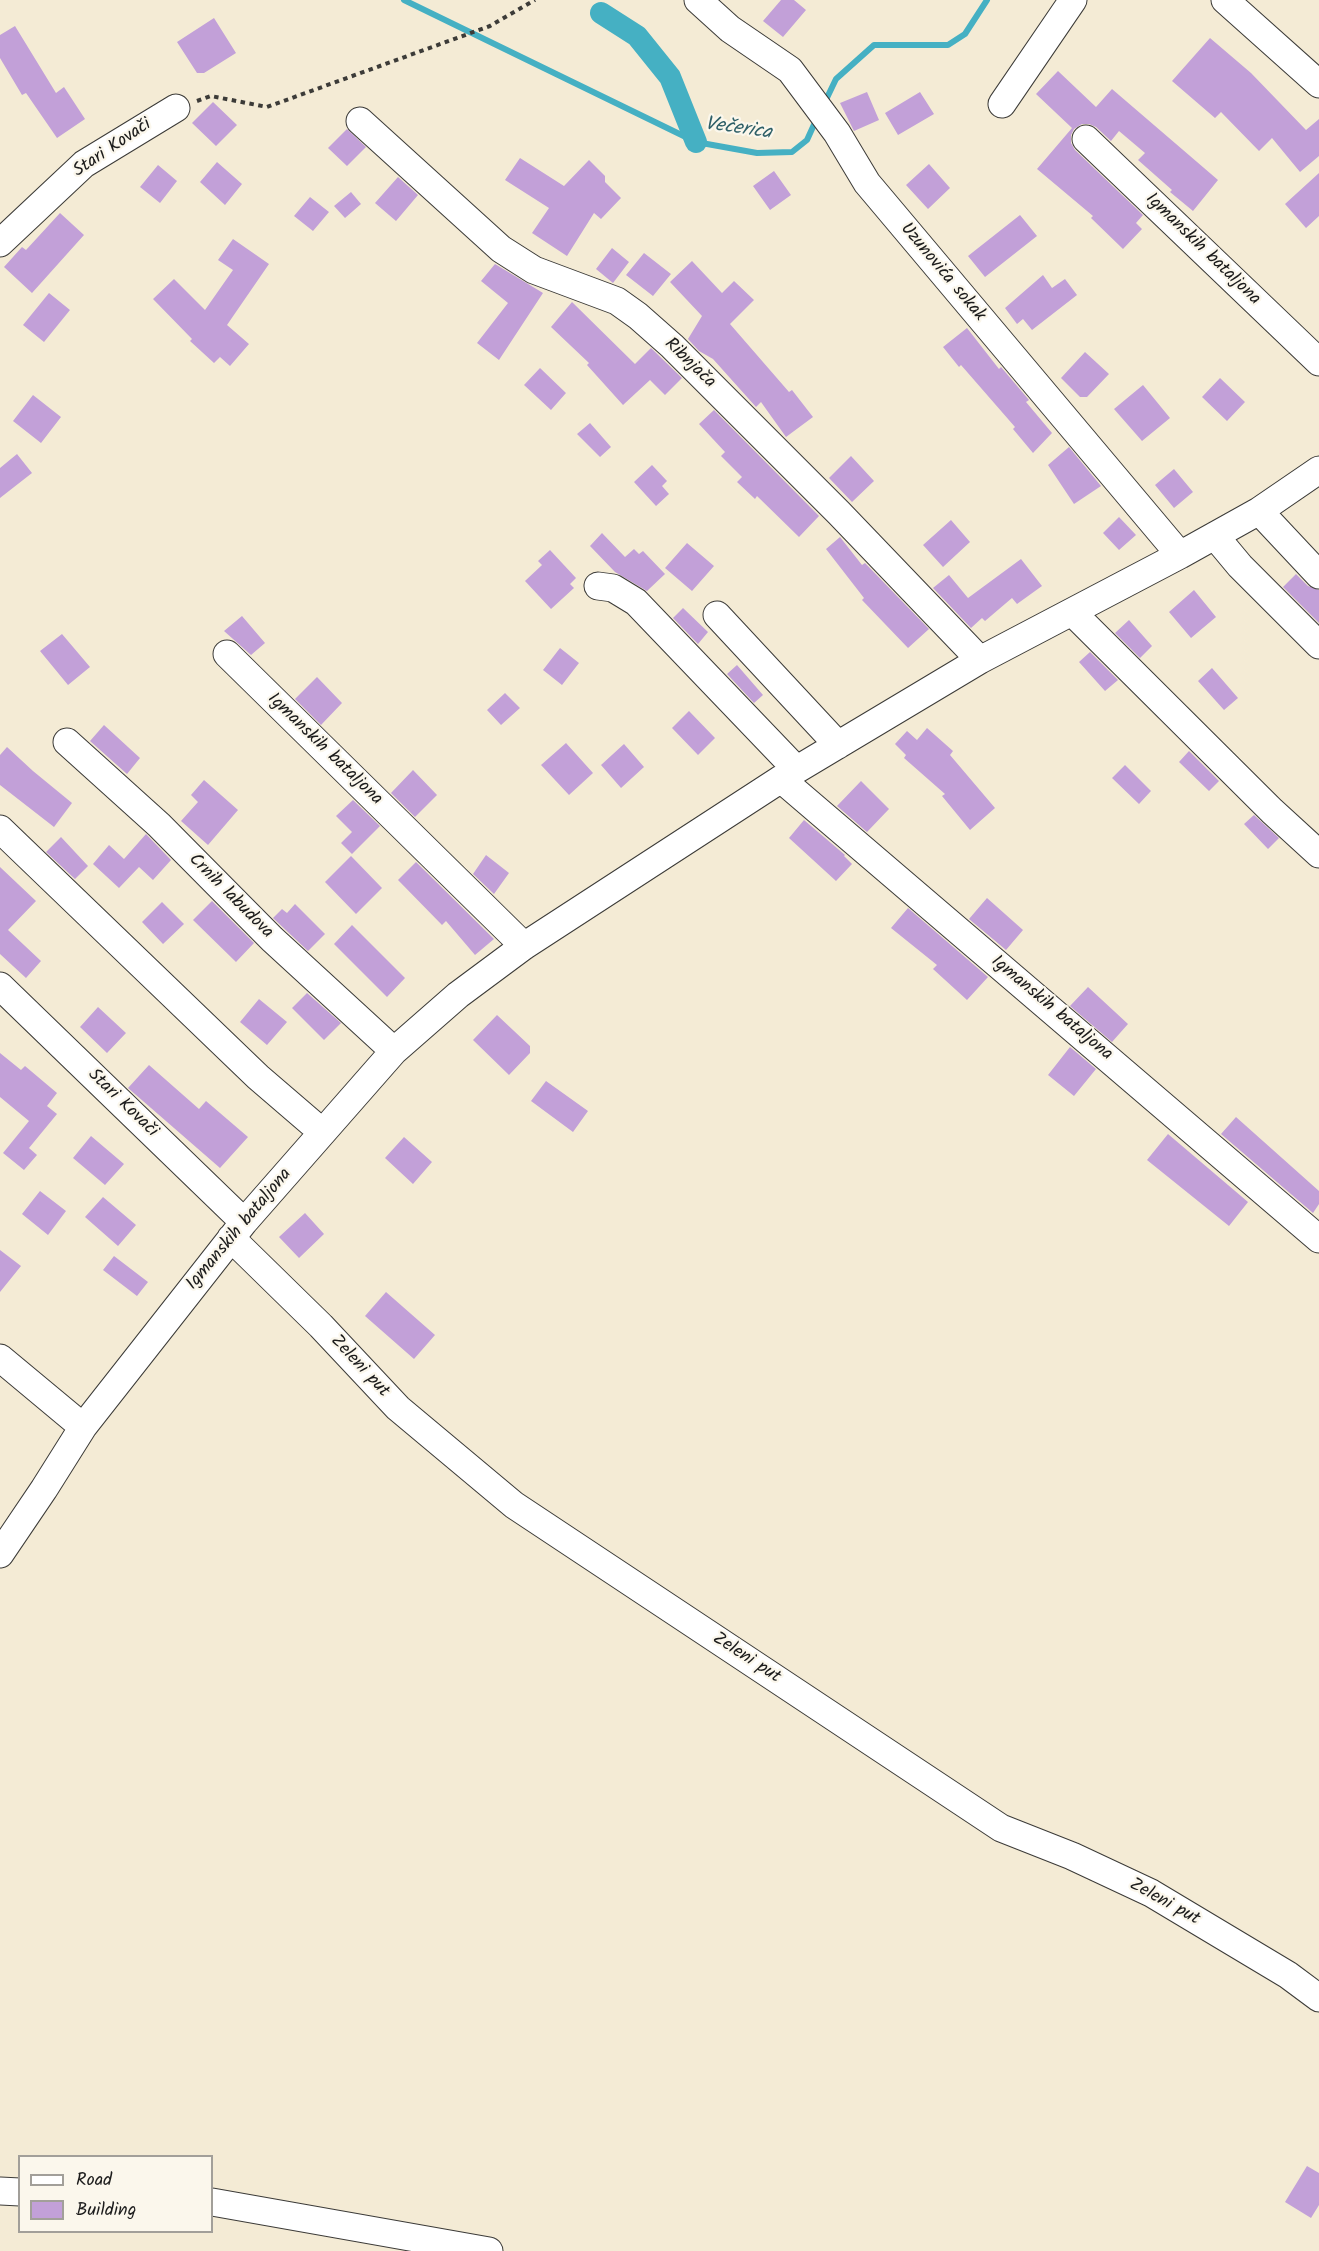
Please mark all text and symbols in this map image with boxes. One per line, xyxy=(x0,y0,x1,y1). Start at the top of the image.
water label: Večerica xyxy=(703,113,773,147)
street label: Stari Kovači xyxy=(70,115,156,183)
street label: Igmanskih bataljona xyxy=(1140,189,1264,311)
street label: Uzunovića sokak xyxy=(895,219,989,327)
street label: Ribnjača xyxy=(659,334,719,394)
street label: Igmanskih bataljona xyxy=(262,689,386,811)
street label: Crnih labudova xyxy=(183,850,277,944)
street label: Igmanskih bataljona xyxy=(986,952,1116,1066)
street label: Stari Kovači xyxy=(82,1065,162,1143)
street label: Igmanskih bataljona xyxy=(183,1165,297,1295)
street label: Zeleni put xyxy=(325,1331,393,1403)
street label: Zeleni put xyxy=(708,1629,784,1689)
street label: Zeleni put xyxy=(1125,1875,1203,1931)
legend xyxy=(18,2155,213,2233)
text: Road xyxy=(76,2166,112,2195)
text: Building xyxy=(76,2196,136,2225)

